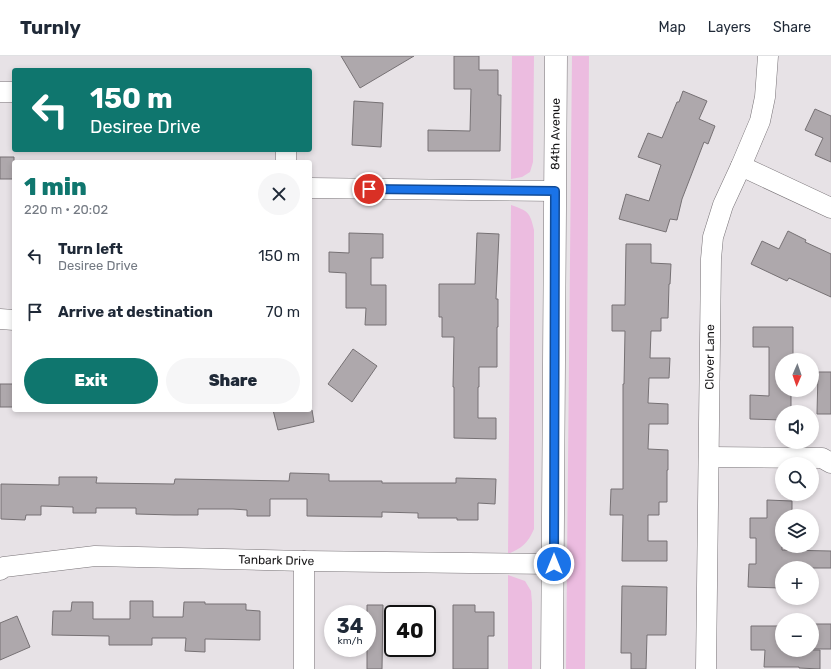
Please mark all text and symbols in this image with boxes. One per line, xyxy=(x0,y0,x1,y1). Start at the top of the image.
text: Turnly xyxy=(20,16,81,39)
text: Map xyxy=(659,19,686,36)
text: Layers xyxy=(708,19,751,36)
text: Share xyxy=(773,19,811,36)
text: 150 m xyxy=(90,82,173,115)
icon: left xyxy=(24,84,76,136)
street label: 84th Avenue xyxy=(548,98,563,170)
text: Desiree Drive xyxy=(90,116,201,138)
pin xyxy=(352,172,386,206)
text: 1 min xyxy=(24,173,87,201)
button: close xyxy=(258,173,300,215)
icon: arrive xyxy=(358,178,380,200)
text: 220 m · 20:02 xyxy=(24,202,108,217)
text: Turn left xyxy=(58,240,123,258)
icon: left xyxy=(24,245,46,267)
text: 150 m xyxy=(258,247,300,265)
text: Desiree Drive xyxy=(58,258,138,273)
icon: arrive xyxy=(24,301,46,323)
text: Arrive at destination xyxy=(58,303,213,321)
text: 70 m xyxy=(266,303,300,321)
street label: Clover Lane xyxy=(702,324,717,390)
north arrow xyxy=(775,353,819,397)
map controls xyxy=(775,353,819,657)
button: Exit xyxy=(24,358,158,404)
button: Share xyxy=(166,358,300,404)
button: sound xyxy=(775,405,819,449)
button: search xyxy=(775,457,819,501)
button: layers xyxy=(775,509,819,553)
position arrow xyxy=(533,543,575,585)
street label: Tanbark Drive xyxy=(238,552,315,568)
button: + xyxy=(775,561,819,605)
speed limit sign: 40 xyxy=(384,605,436,657)
button: − xyxy=(775,613,819,657)
text: 34 xyxy=(337,614,363,638)
text: km/h xyxy=(338,635,362,647)

